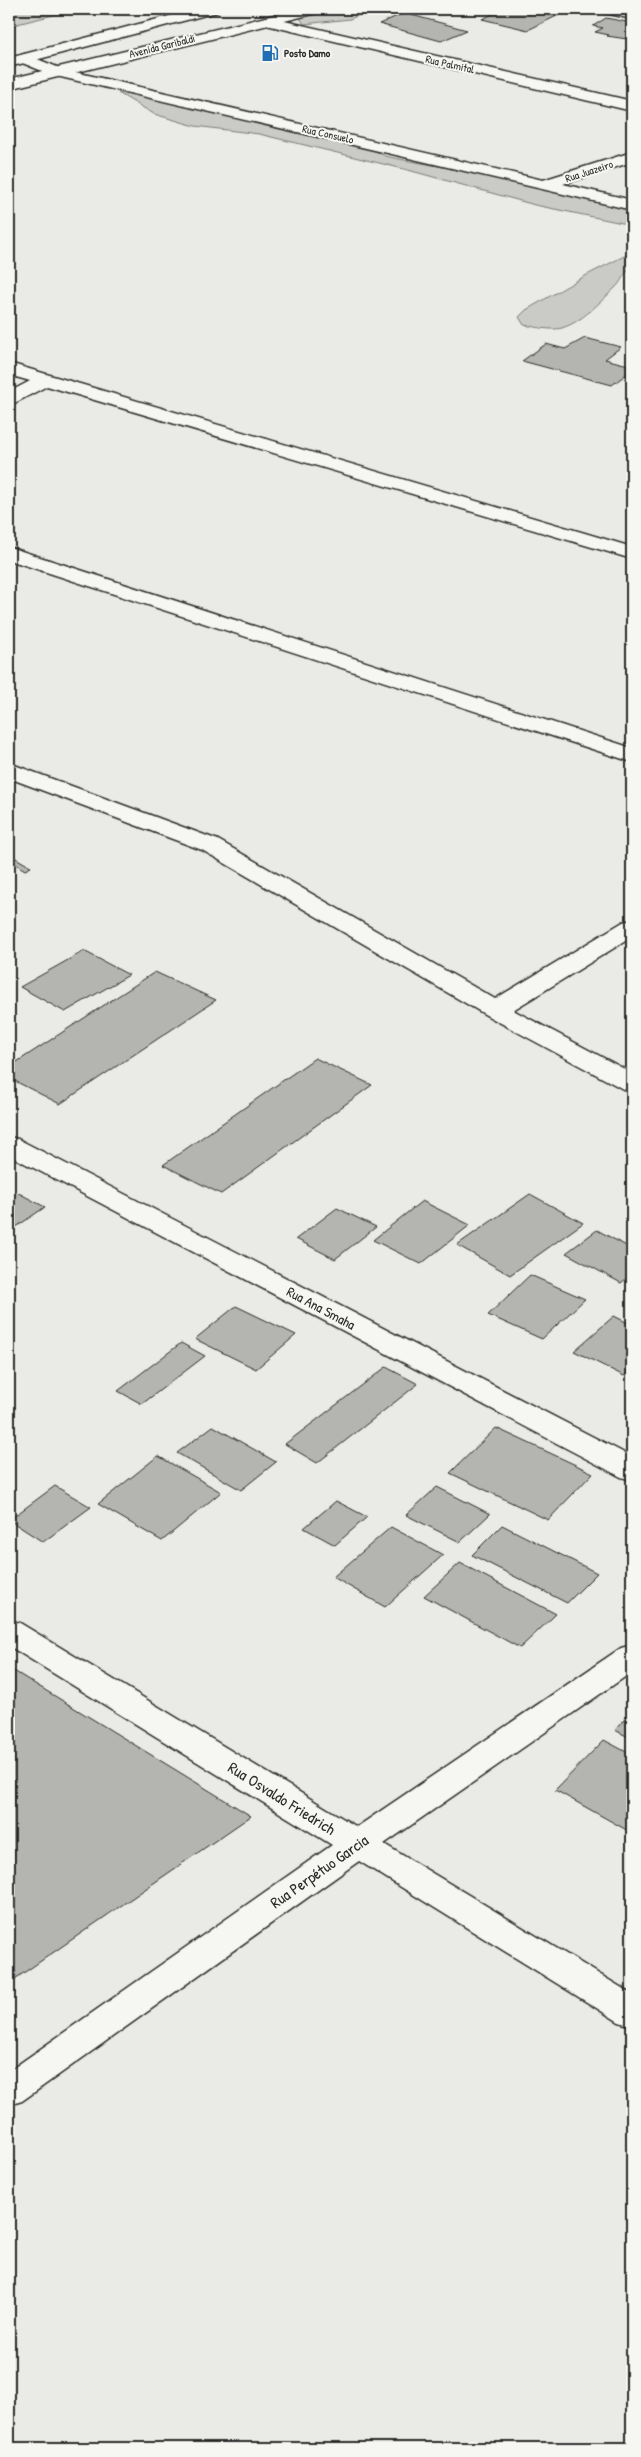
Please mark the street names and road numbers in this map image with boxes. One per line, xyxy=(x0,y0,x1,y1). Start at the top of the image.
street label: Avenida Garibaldi xyxy=(128,31,196,61)
street label: Rua Palmital xyxy=(424,52,476,76)
street label: Rua Consuelo xyxy=(301,121,355,147)
street label: Rua Juazeiro xyxy=(563,157,615,185)
street label: Rua Ana Smaha xyxy=(284,1281,359,1334)
street label: Rua Osvaldo Friedrich xyxy=(224,1756,340,1840)
street label: Rua Perpétuo Garcia xyxy=(265,1829,373,1913)

